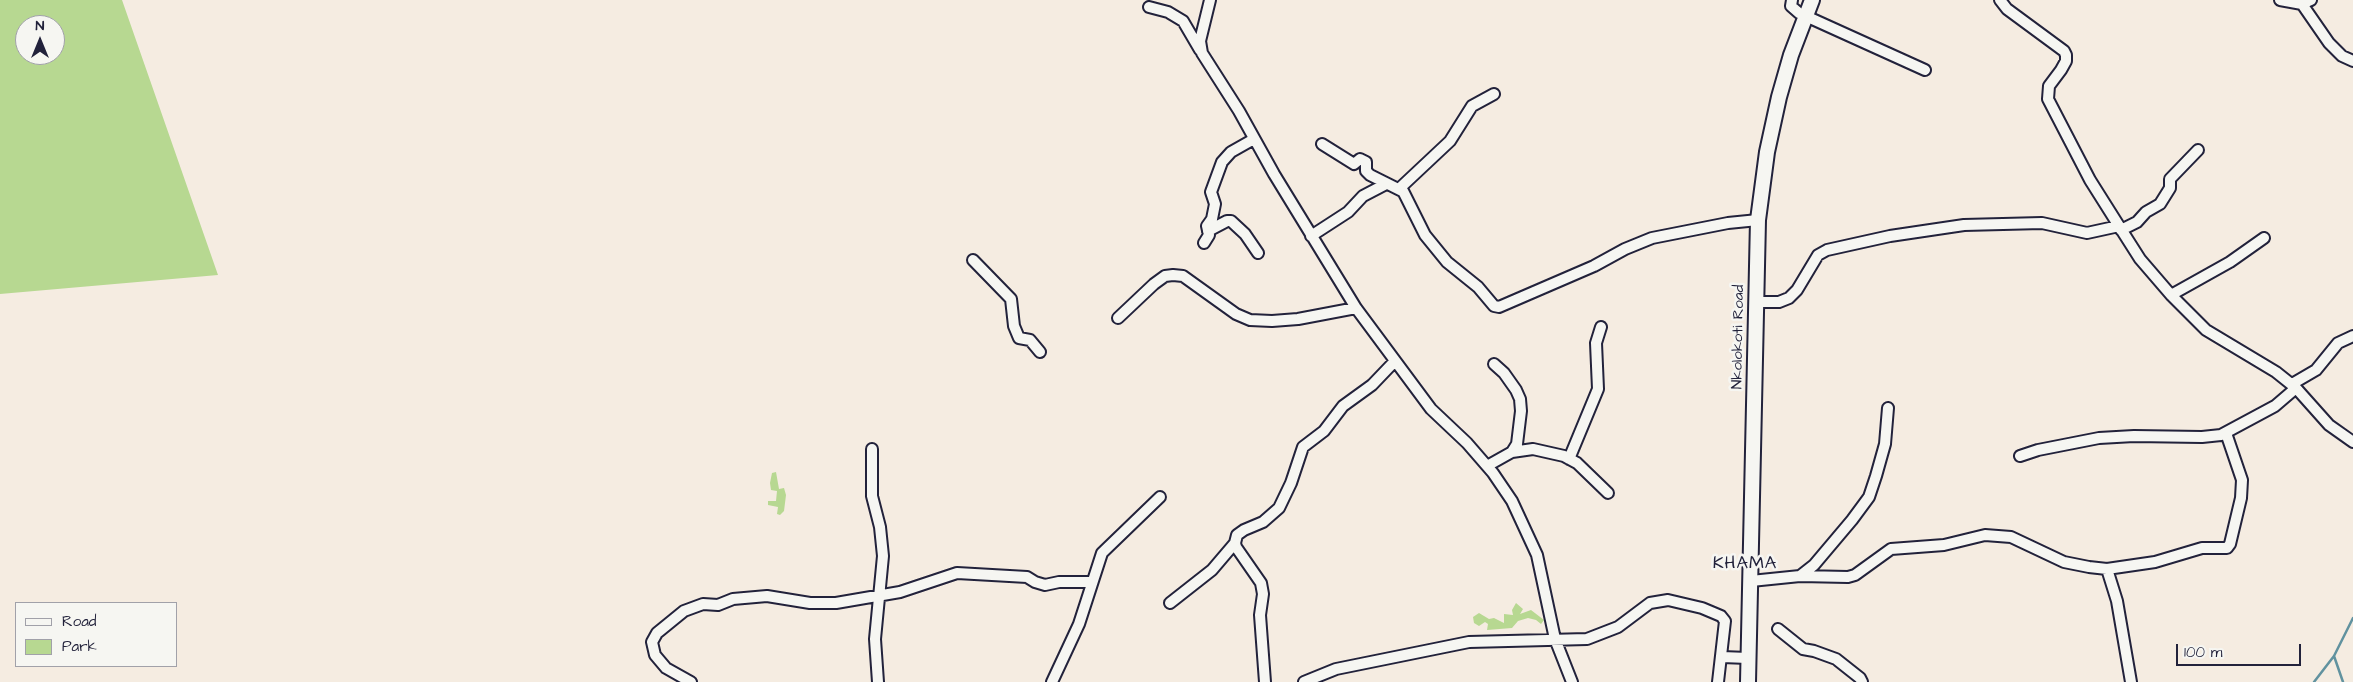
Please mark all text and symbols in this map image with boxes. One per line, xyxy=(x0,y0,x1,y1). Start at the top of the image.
north arrow xyxy=(15,15,65,65)
text: N xyxy=(36,16,44,36)
street label: Nkolokoti Road xyxy=(1729,285,1749,389)
district label: KHAMA xyxy=(1712,553,1778,575)
legend xyxy=(15,602,178,667)
text: Road xyxy=(62,611,96,632)
scale bar xyxy=(2178,634,2303,666)
text: Park xyxy=(62,636,97,657)
text: 100 m xyxy=(2184,642,2223,663)

